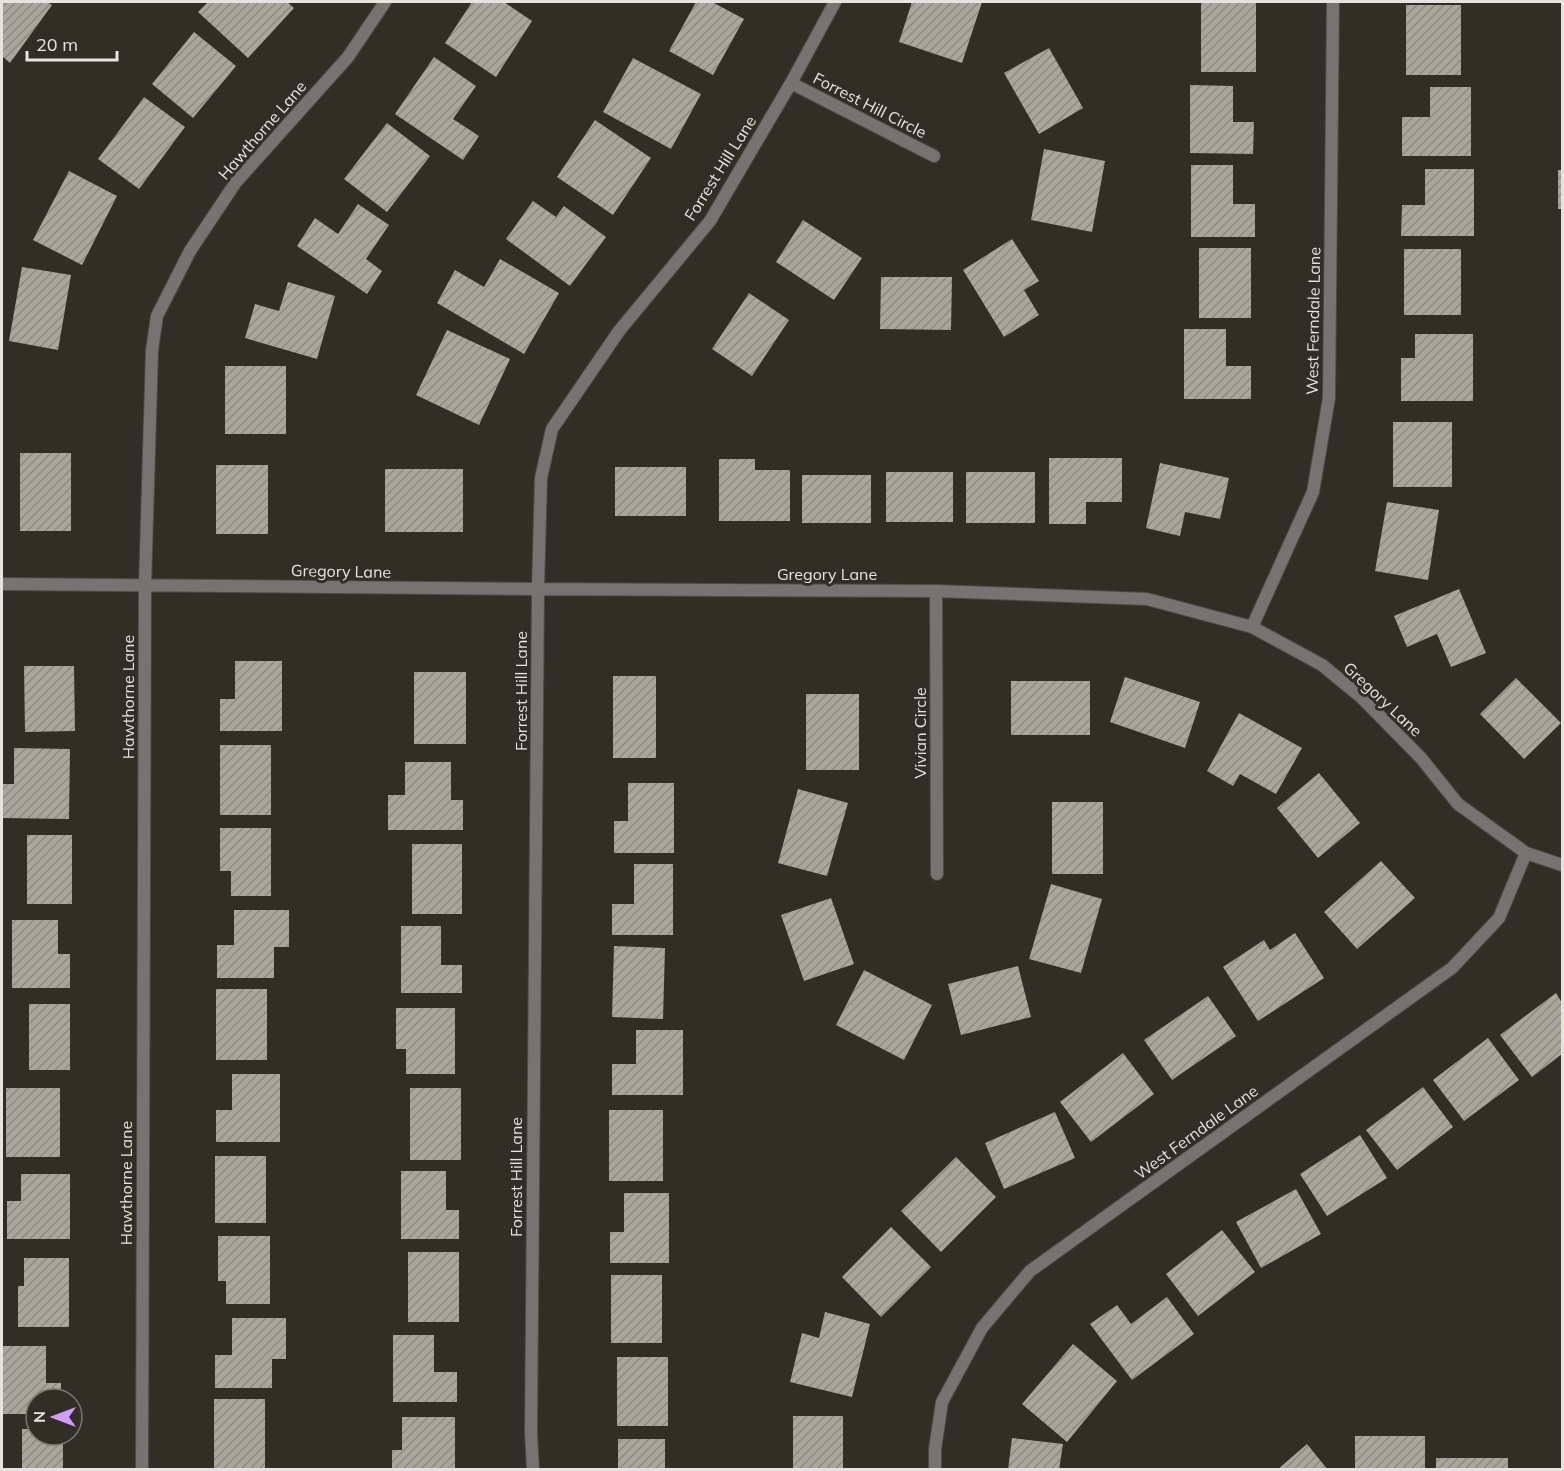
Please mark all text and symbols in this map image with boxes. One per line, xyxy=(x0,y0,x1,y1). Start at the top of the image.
scale bar xyxy=(27,24,117,62)
text: 20 m xyxy=(36,33,78,56)
street label: Forrest Hill Circle xyxy=(810,68,930,142)
street label: Hawthorne Lane xyxy=(214,76,310,184)
street label: Forrest Hill Lane xyxy=(680,112,760,224)
street label: West Ferndale Lane xyxy=(1302,247,1324,395)
street label: Gregory Lane xyxy=(291,560,391,582)
street label: Gregory Lane xyxy=(777,564,877,584)
street label: Forrest Hill Lane xyxy=(511,631,531,751)
street label: Hawthorne Lane xyxy=(118,635,138,759)
street label: Gregory Lane xyxy=(1340,658,1426,740)
street label: Vivian Circle xyxy=(910,687,930,779)
street label: West Ferndale Lane xyxy=(1130,1080,1262,1184)
street label: Forrest Hill Lane xyxy=(506,1117,526,1237)
street label: Hawthorne Lane xyxy=(116,1121,136,1245)
north arrow xyxy=(24,1387,84,1447)
text: N xyxy=(29,1411,49,1423)

